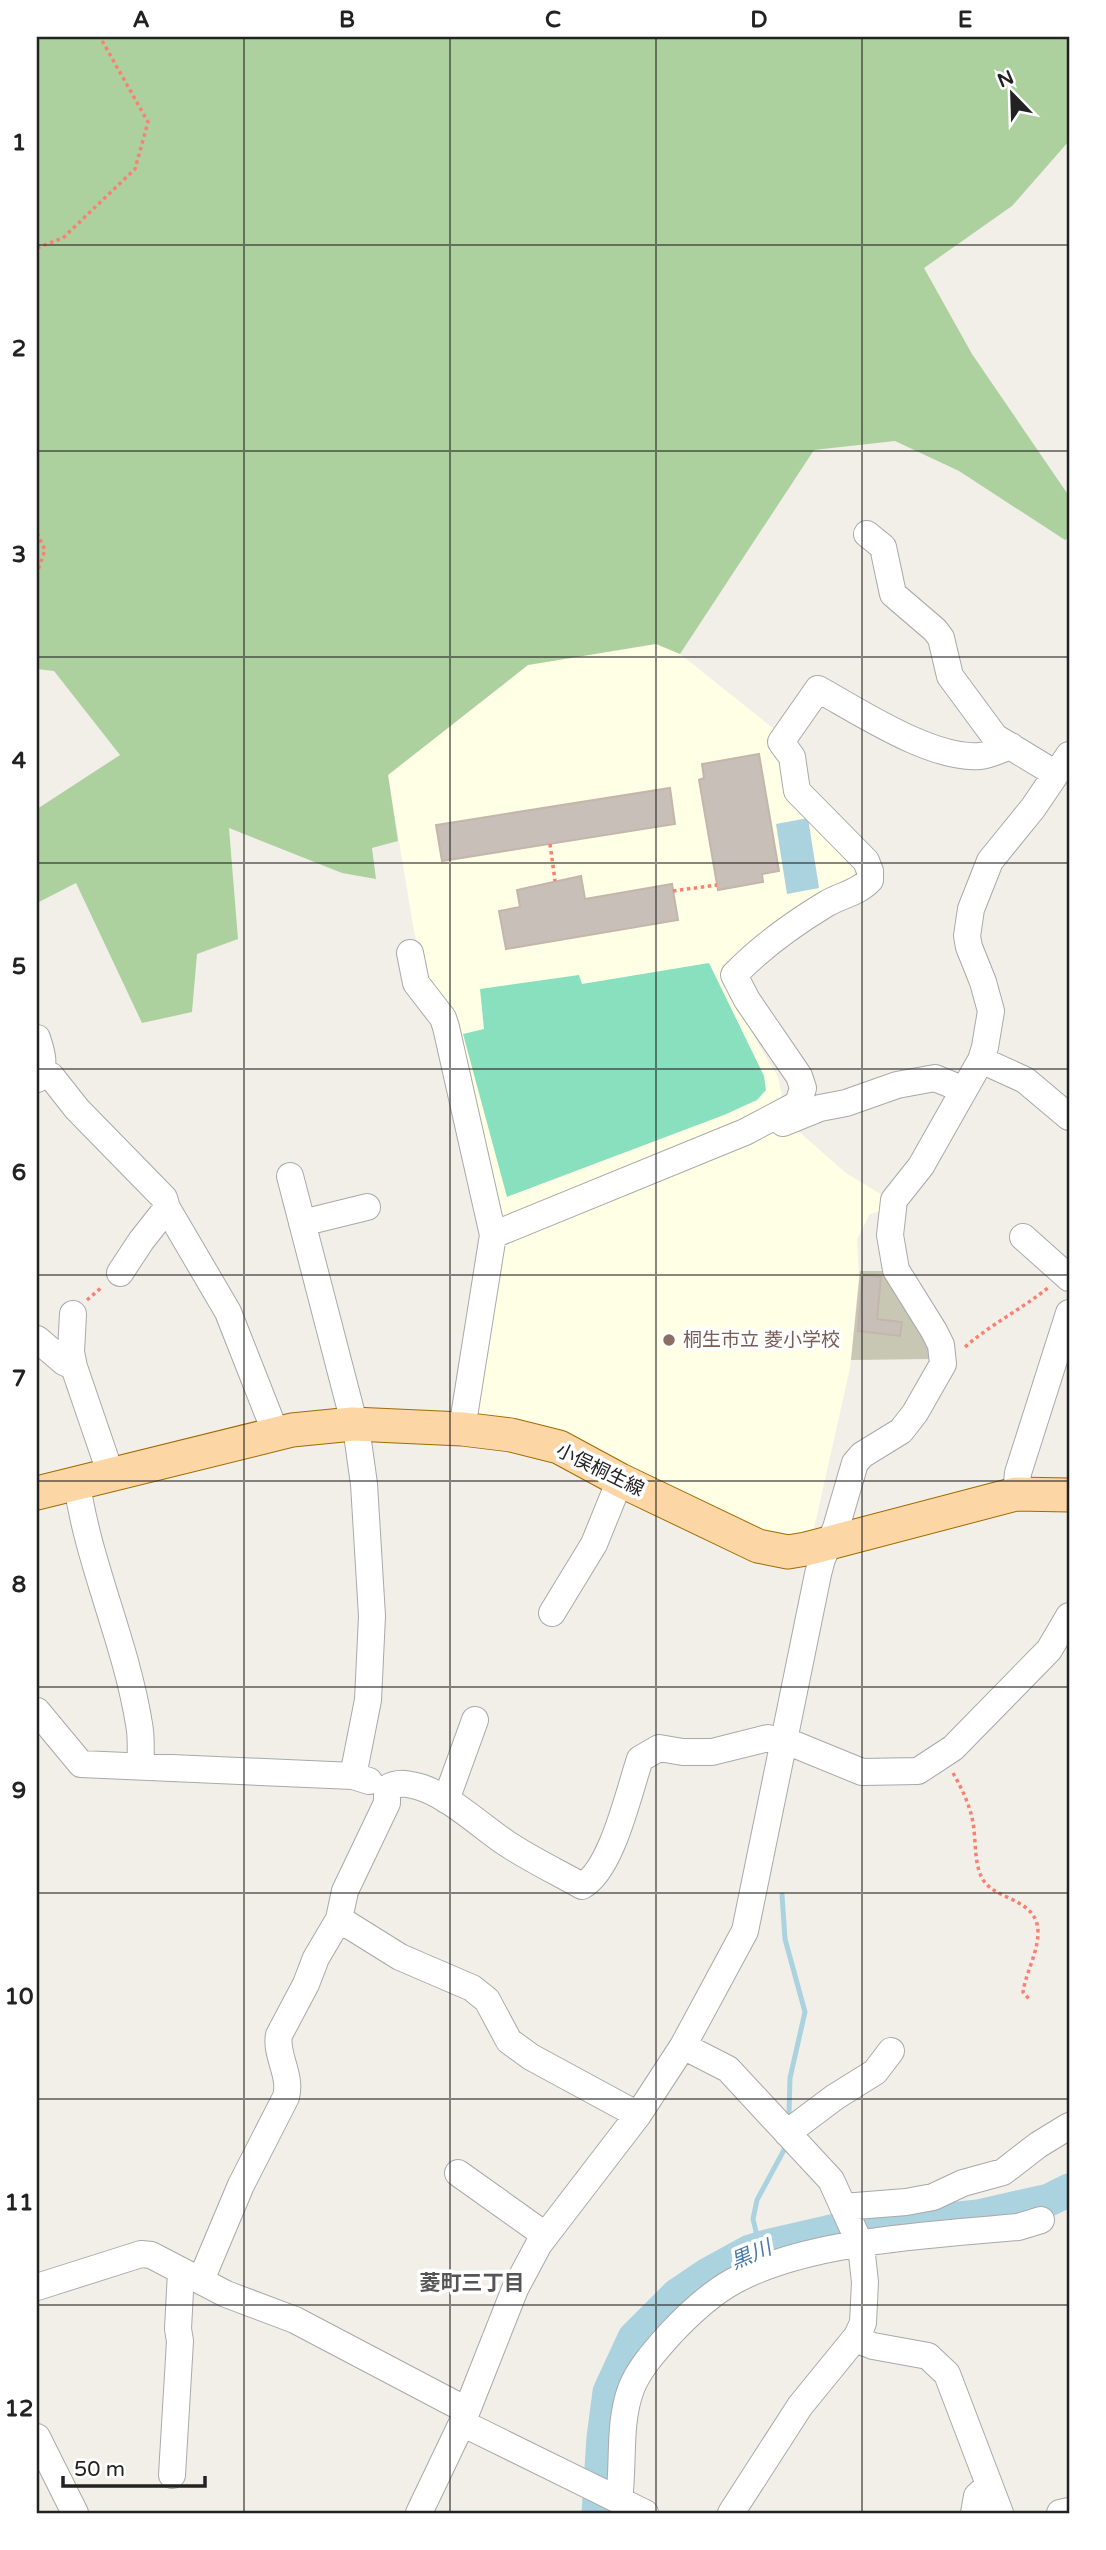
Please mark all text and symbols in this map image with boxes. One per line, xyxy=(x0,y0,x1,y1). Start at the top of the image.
text: A xyxy=(132,6,150,34)
text: B xyxy=(339,6,355,34)
text: C xyxy=(545,6,561,34)
text: D xyxy=(750,6,768,34)
text: E xyxy=(958,6,972,34)
north arrow xyxy=(976,60,1046,130)
text: N xyxy=(994,66,1017,92)
text: 1 xyxy=(12,129,26,157)
text: 2 xyxy=(12,335,26,363)
text: 3 xyxy=(12,541,26,569)
text: 4 xyxy=(12,747,27,775)
text: 5 xyxy=(12,953,26,981)
text: 6 xyxy=(12,1159,26,1187)
place label: 桐生市立 菱小学校 xyxy=(683,1329,840,1351)
marker: 桐生市立 菱小学校 xyxy=(661,1332,677,1348)
text: 7 xyxy=(12,1365,26,1393)
street label: 小俣桐生線 xyxy=(552,1439,648,1501)
text: 8 xyxy=(12,1571,26,1599)
text: 9 xyxy=(12,1777,26,1805)
text: 10 xyxy=(5,1983,33,2011)
text: 11 xyxy=(5,2189,33,2217)
water label: 黒川 xyxy=(727,2235,777,2275)
district label: 菱町三丁目 xyxy=(420,2271,525,2296)
text: 12 xyxy=(5,2395,33,2423)
scale bar xyxy=(63,2445,205,2489)
text: 50 m xyxy=(74,2457,125,2482)

